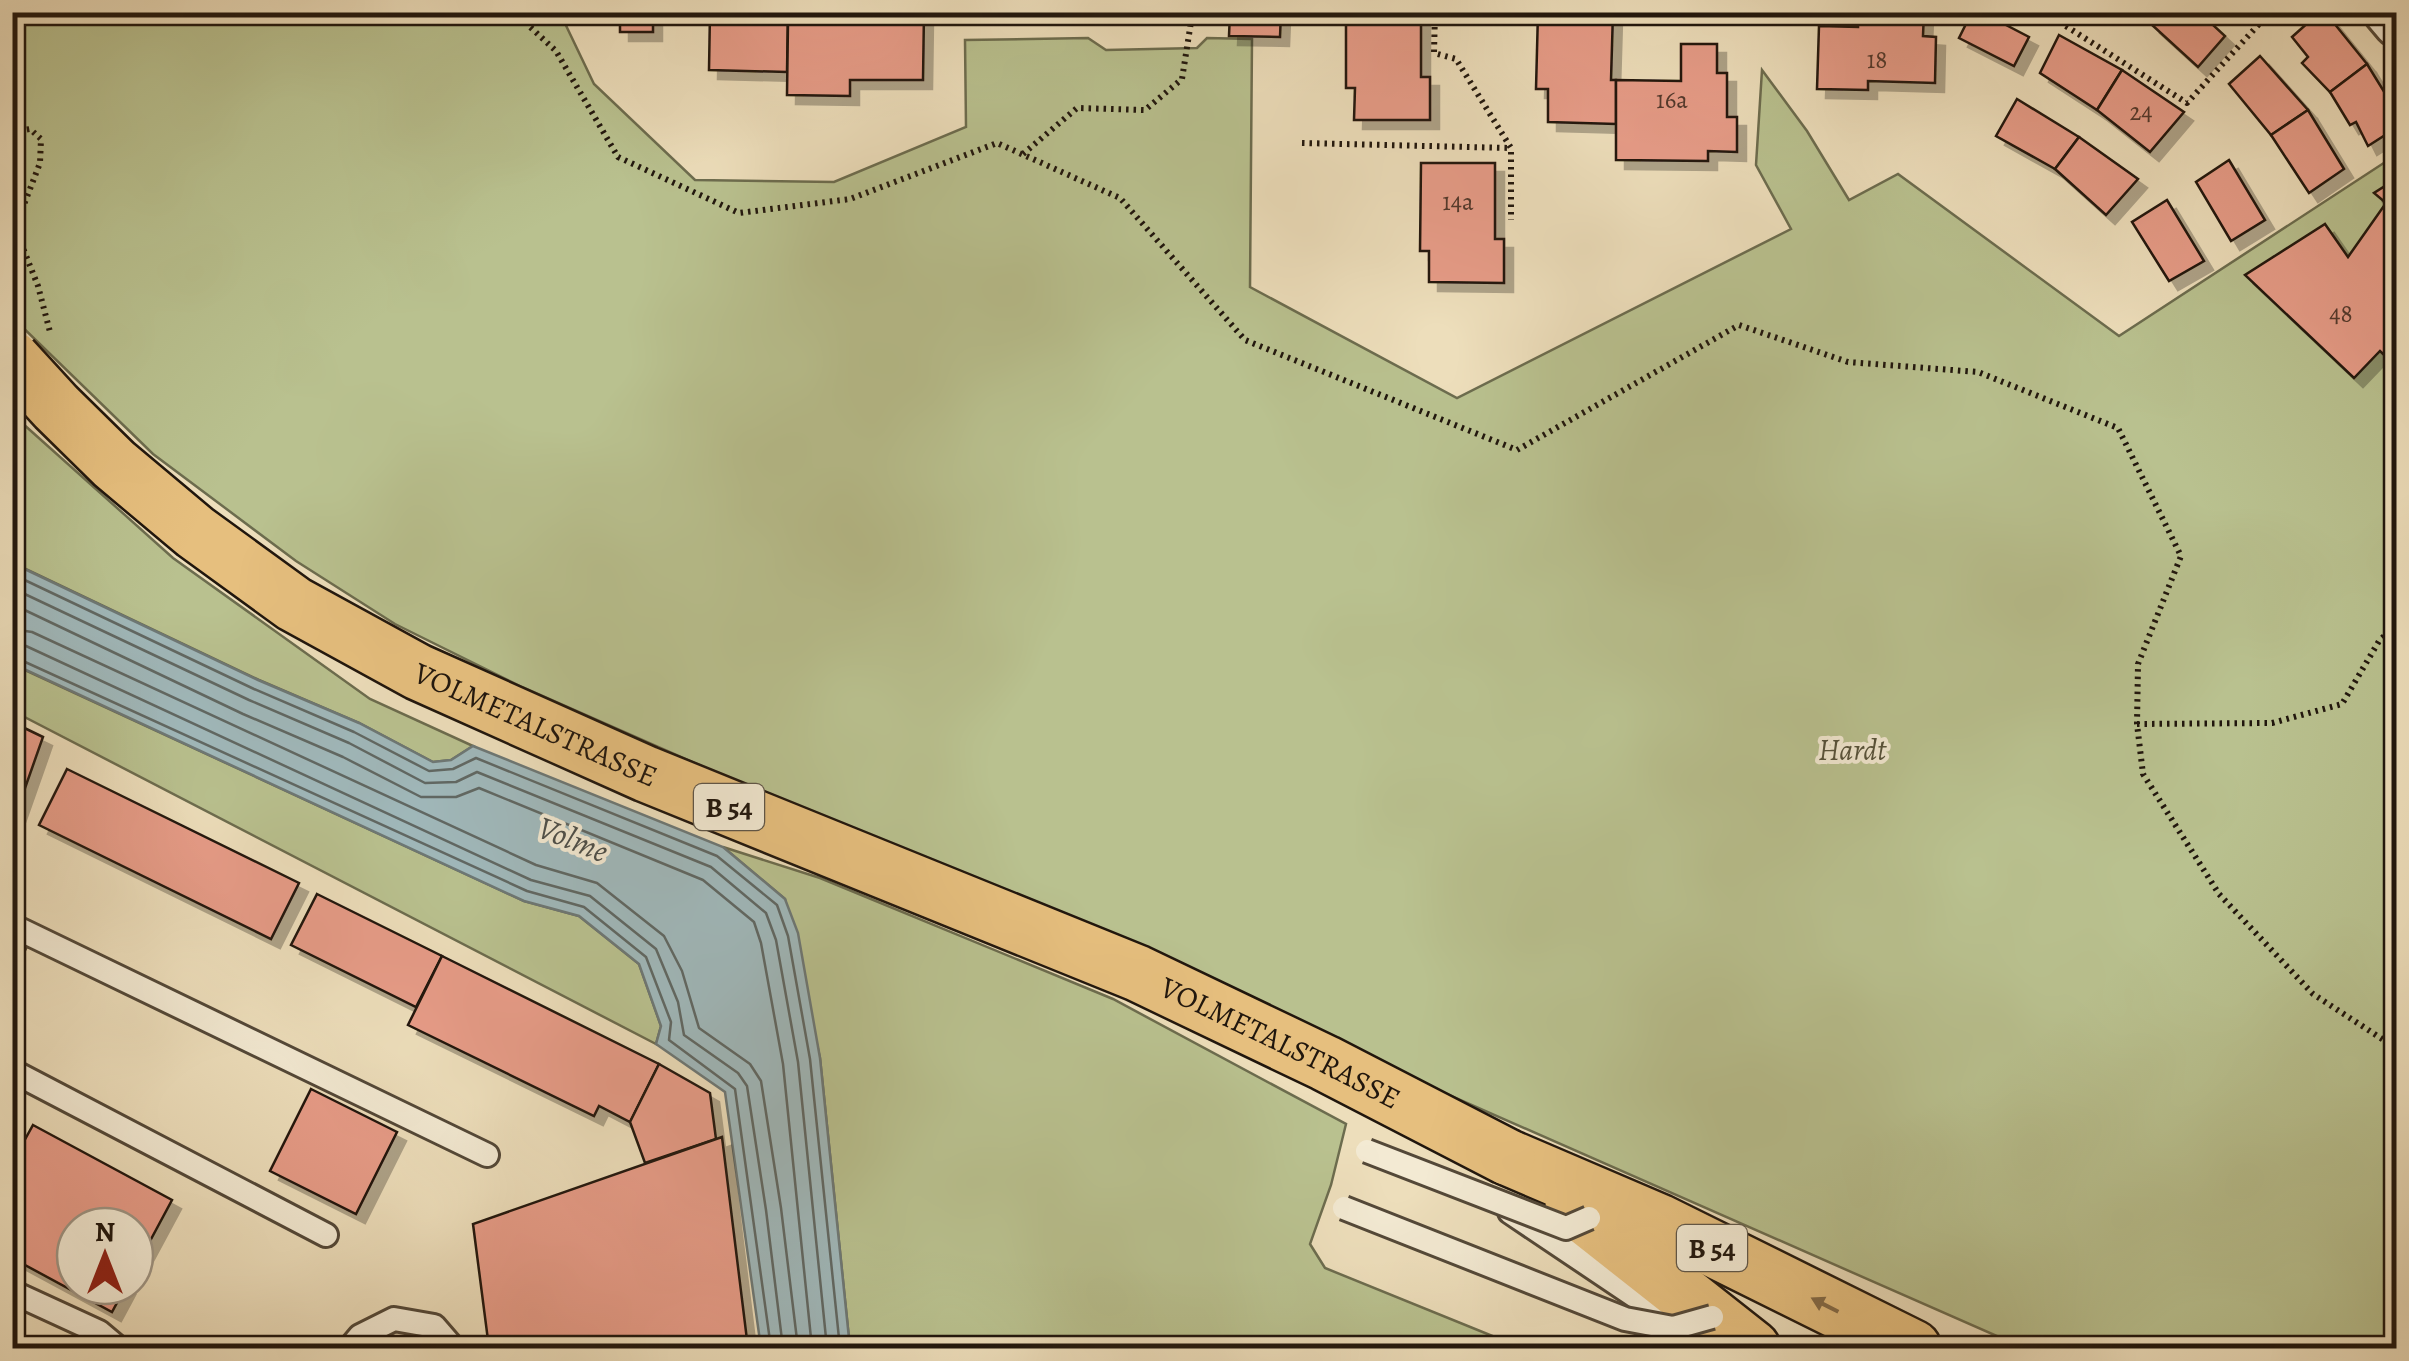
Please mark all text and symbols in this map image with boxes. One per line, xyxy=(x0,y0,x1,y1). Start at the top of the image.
house number: 18 xyxy=(1867,43,1887,77)
house number: 16a xyxy=(1656,83,1688,117)
house number: 24 xyxy=(2129,95,2153,129)
house number: 14a xyxy=(1442,185,1474,219)
house number: 48 xyxy=(2329,297,2353,331)
street label: VOLMETALSTRASSE xyxy=(407,652,663,796)
park label: Hardt xyxy=(1818,730,1887,770)
road number: B 54 xyxy=(694,784,764,830)
water label: Volme xyxy=(531,805,615,873)
street label: VOLMETALSTRASSE xyxy=(1153,967,1407,1119)
north arrow xyxy=(55,1206,155,1306)
text: N xyxy=(95,1213,115,1251)
road number: B 54 xyxy=(1677,1225,1747,1271)
one-way arrow xyxy=(1811,1297,1840,1314)

